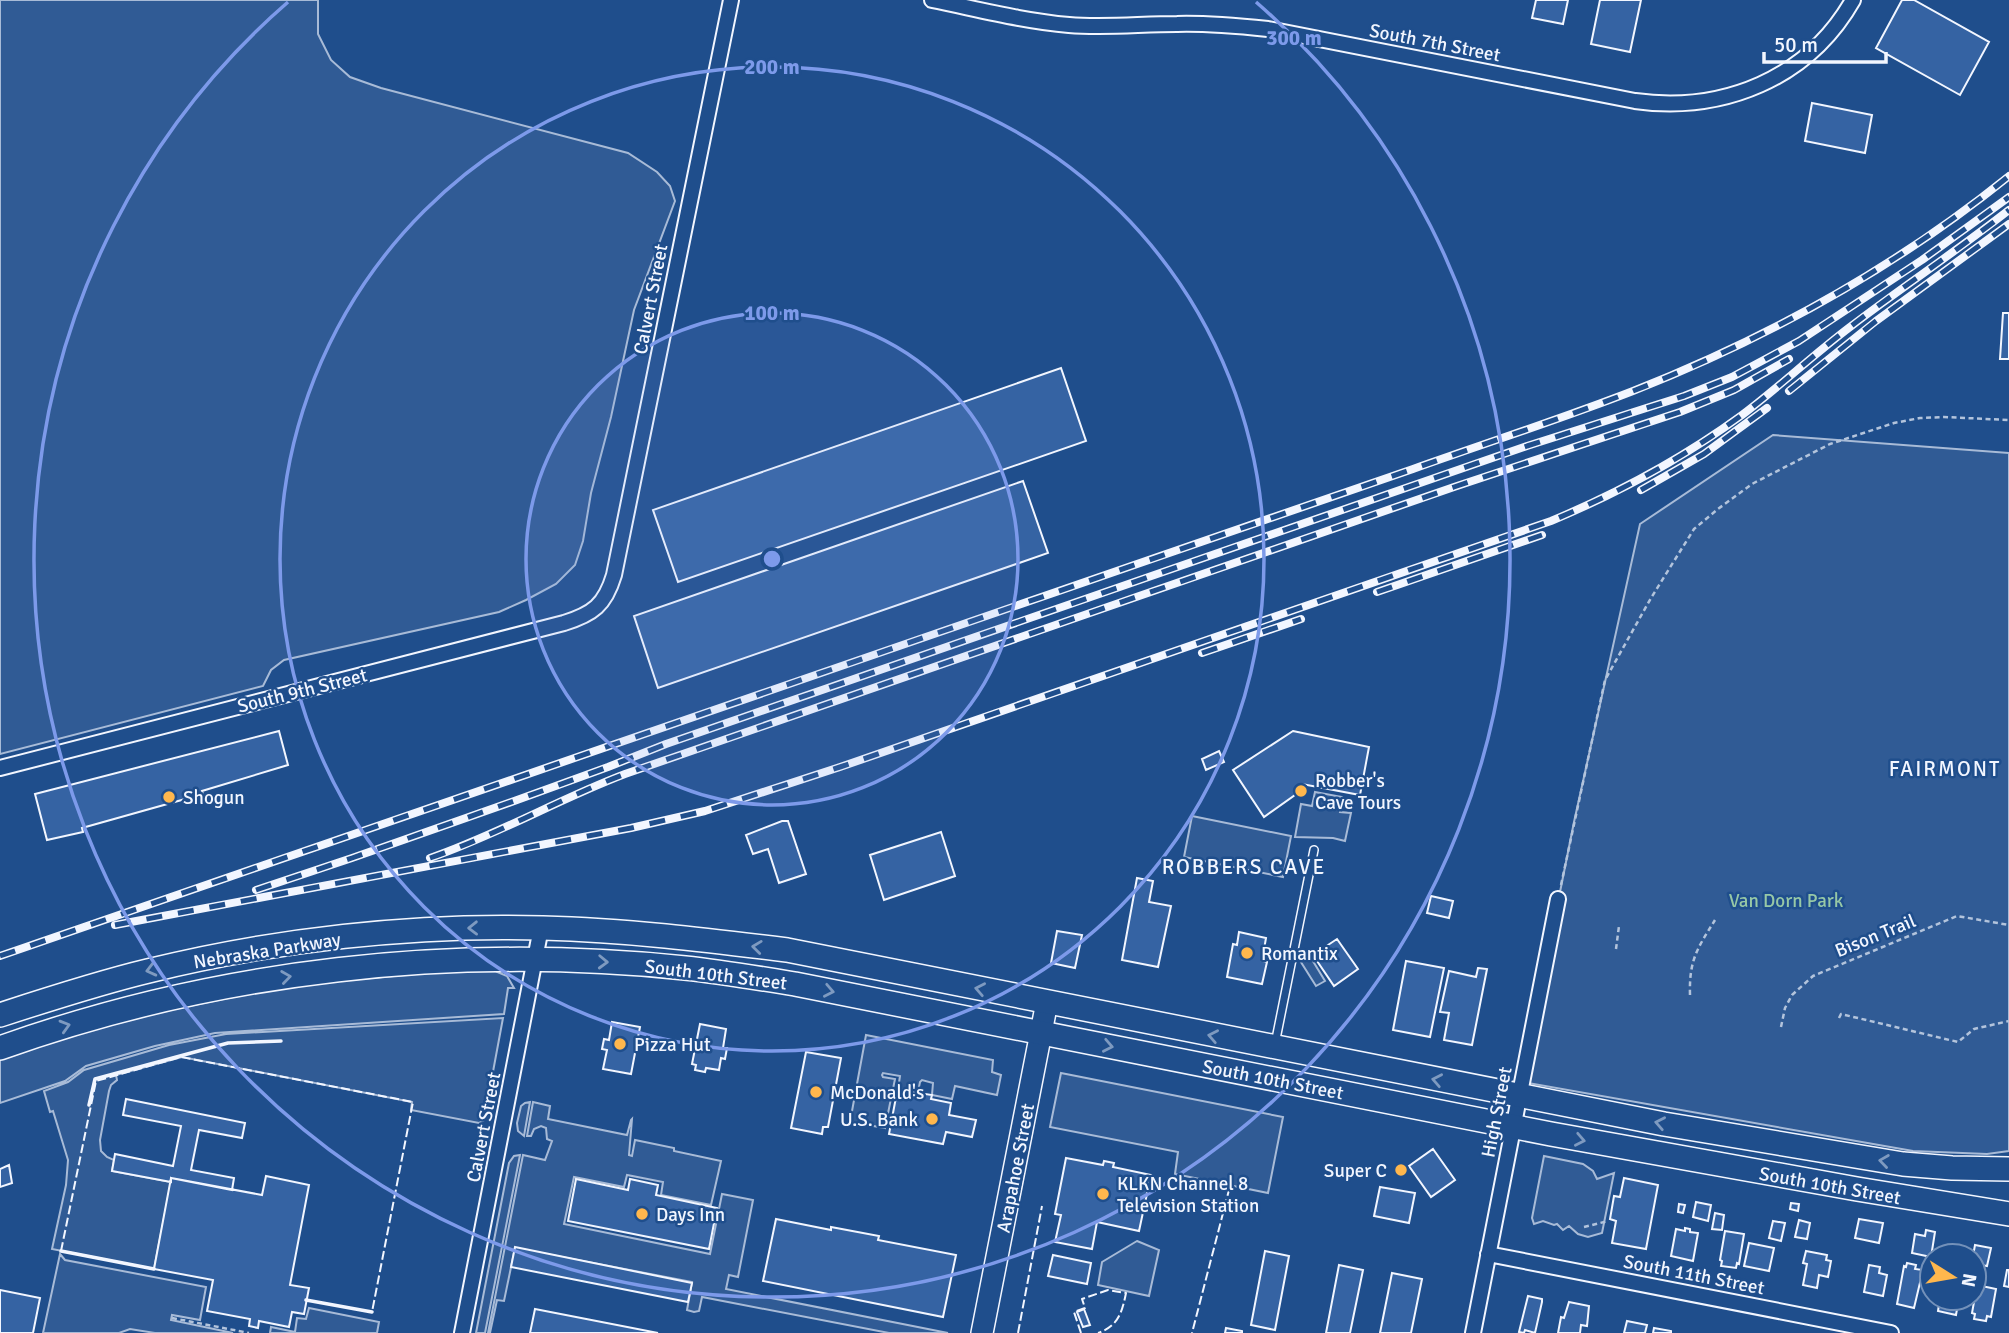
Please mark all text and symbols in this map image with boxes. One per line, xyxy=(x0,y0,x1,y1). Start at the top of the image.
street label: South 7th Street xyxy=(1367,19,1503,68)
scale bar xyxy=(1764,21,1886,65)
text: 300 m xyxy=(1266,25,1322,51)
text: 50 m xyxy=(1774,32,1818,58)
text: 200 m xyxy=(744,54,800,80)
street label: Calvert Street xyxy=(629,242,674,356)
text: 100 m xyxy=(744,300,800,326)
centre of rings xyxy=(760,547,784,571)
street label: South 9th Street xyxy=(235,663,370,719)
district label: FAIRMONT xyxy=(1889,756,2001,782)
place label: Robber's Cave Tours xyxy=(1315,769,1401,815)
marker: Robber's Cave Tours xyxy=(1293,783,1309,799)
place label: Shogun xyxy=(183,786,245,810)
marker: Shogun xyxy=(161,789,177,805)
district label: ROBBERS CAVE xyxy=(1162,854,1326,880)
park label: Van Dorn Park xyxy=(1729,889,1844,913)
street label: Bison Trail xyxy=(1831,909,1919,963)
one-way arrow xyxy=(467,920,478,936)
street label: Nebraska Parkway xyxy=(192,927,343,974)
one-way arrow xyxy=(751,939,763,954)
place label: Romantix xyxy=(1261,942,1338,966)
marker: Romantix xyxy=(1239,945,1255,961)
street label: South 10th Street xyxy=(643,954,789,996)
one-way arrow xyxy=(598,955,609,970)
one-way arrow xyxy=(145,962,157,976)
one-way arrow xyxy=(281,969,292,984)
one-way arrow xyxy=(822,982,834,997)
one-way arrow xyxy=(974,982,986,997)
one-way arrow xyxy=(58,1019,70,1034)
one-way arrow xyxy=(1207,1029,1219,1044)
place label: Pizza Hut xyxy=(634,1033,711,1057)
marker: Pizza Hut xyxy=(612,1036,628,1052)
one-way arrow xyxy=(1102,1038,1114,1053)
street label: South 10th Street xyxy=(1200,1055,1346,1105)
street label: High Street xyxy=(1476,1064,1518,1160)
street label: Calvert Street xyxy=(462,1070,507,1184)
one-way arrow xyxy=(1431,1073,1443,1088)
place label: McDonald's xyxy=(830,1081,924,1105)
marker: McDonald's xyxy=(808,1084,824,1100)
street label: Arapahoe Street xyxy=(992,1101,1040,1235)
place label: U.S. Bank xyxy=(840,1108,918,1132)
marker: U.S. Bank xyxy=(924,1111,940,1127)
one-way arrow xyxy=(1654,1116,1666,1131)
one-way arrow xyxy=(1574,1131,1586,1146)
one-way arrow xyxy=(1878,1154,1890,1169)
place label: Super C xyxy=(1324,1159,1387,1183)
marker: Super C xyxy=(1393,1162,1409,1178)
street label: South 10th Street xyxy=(1757,1162,1903,1210)
place label: KLKN Channel 8 Television Station xyxy=(1117,1172,1259,1218)
marker: KLKN Channel 8 Television Station xyxy=(1095,1186,1111,1202)
place label: Days Inn xyxy=(656,1203,725,1227)
marker: Days Inn xyxy=(634,1206,650,1222)
north arrow xyxy=(1918,1242,1988,1312)
street label: South 11th Street xyxy=(1621,1250,1767,1300)
text: N xyxy=(1956,1271,1982,1289)

